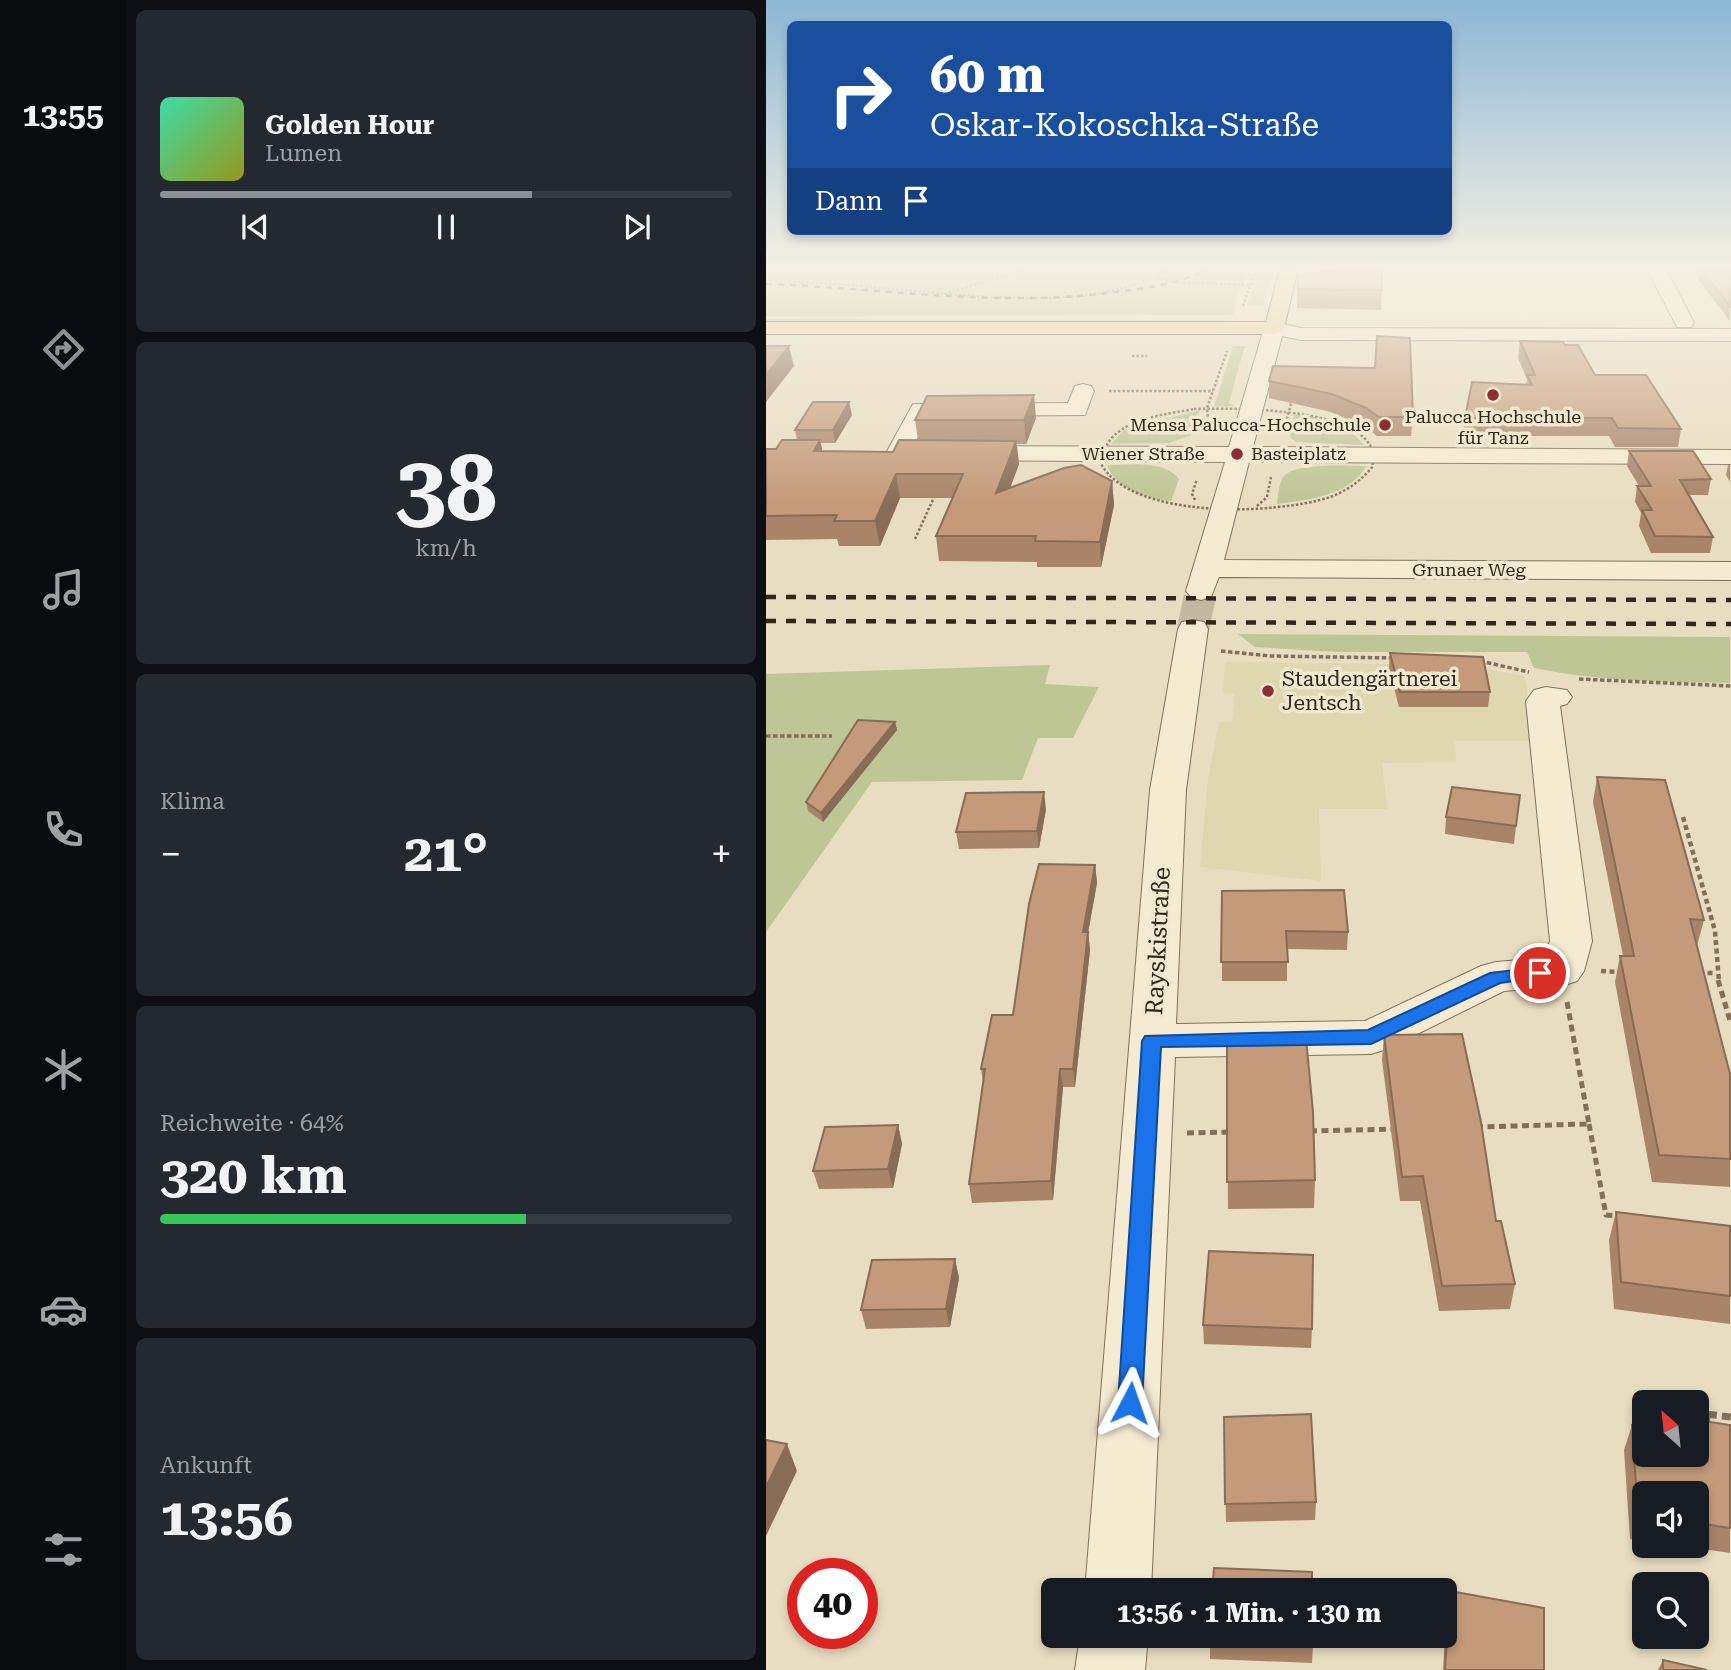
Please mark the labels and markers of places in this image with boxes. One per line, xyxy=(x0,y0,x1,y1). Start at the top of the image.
marker: Palucca Hochschule für Tanz xyxy=(1485,387,1501,403)
place label: Palucca Hochschule für Tanz xyxy=(1405,406,1581,448)
place label: Mensa Palucca-Hochschule xyxy=(1130,414,1371,435)
marker: Mensa Palucca-Hochschule xyxy=(1377,417,1393,433)
place label: Basteiplatz xyxy=(1251,443,1346,464)
marker: Basteiplatz xyxy=(1229,446,1245,462)
place label: Staudengärtnerei Jentsch xyxy=(1282,667,1457,715)
marker: Staudengärtnerei Jentsch xyxy=(1260,683,1276,699)
pin xyxy=(1510,943,1570,1003)

